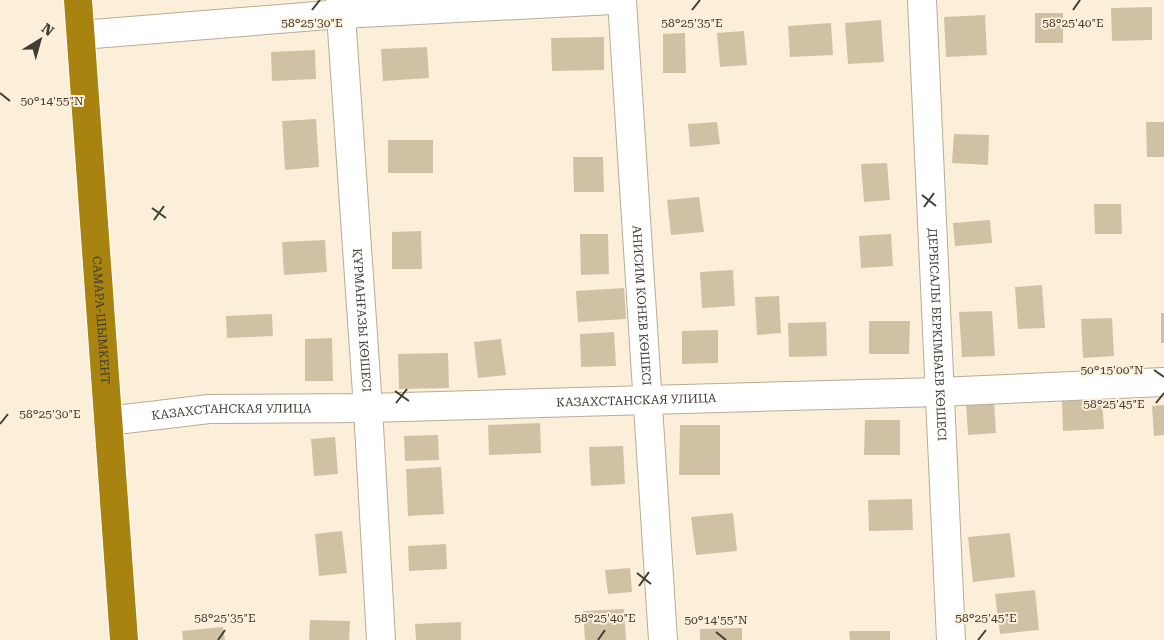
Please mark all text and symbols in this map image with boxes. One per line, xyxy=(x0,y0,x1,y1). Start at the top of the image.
north arrow xyxy=(15,15,65,65)
text: 58°25'30"E xyxy=(281,16,343,30)
text: 58°25'35"E xyxy=(661,16,723,30)
text: 58°25'40"E xyxy=(1042,16,1104,30)
text: N xyxy=(39,20,57,39)
text: 50°14'55"N xyxy=(20,94,84,108)
street label: АНИСИМ КОНЕВ КӨШЕСІ xyxy=(629,225,654,386)
street label: ДЕРБІСАЛЫ БЕРКІМБАЕВ КӨШЕСІ xyxy=(925,228,949,442)
street label: ҚҰРМАНҒАЗЫ КӨШЕСІ xyxy=(350,248,374,393)
street label: САМАРА-ШЫМКЕНТ xyxy=(89,256,113,385)
text: 50°15'00"N xyxy=(1080,363,1144,377)
street label: КАЗАХСТАНСКАЯ УЛИЦА xyxy=(556,391,717,410)
text: 58°25'45"E xyxy=(1083,397,1145,411)
street label: КАЗАХСТАНСКАЯ УЛИЦА xyxy=(151,401,312,423)
text: 58°25'30"E xyxy=(19,407,81,421)
text: 58°25'35"E xyxy=(194,611,256,625)
text: 58°25'40"E xyxy=(574,611,636,625)
text: 58°25'45"E xyxy=(955,611,1017,625)
text: 50°14'55"N xyxy=(684,613,748,627)

